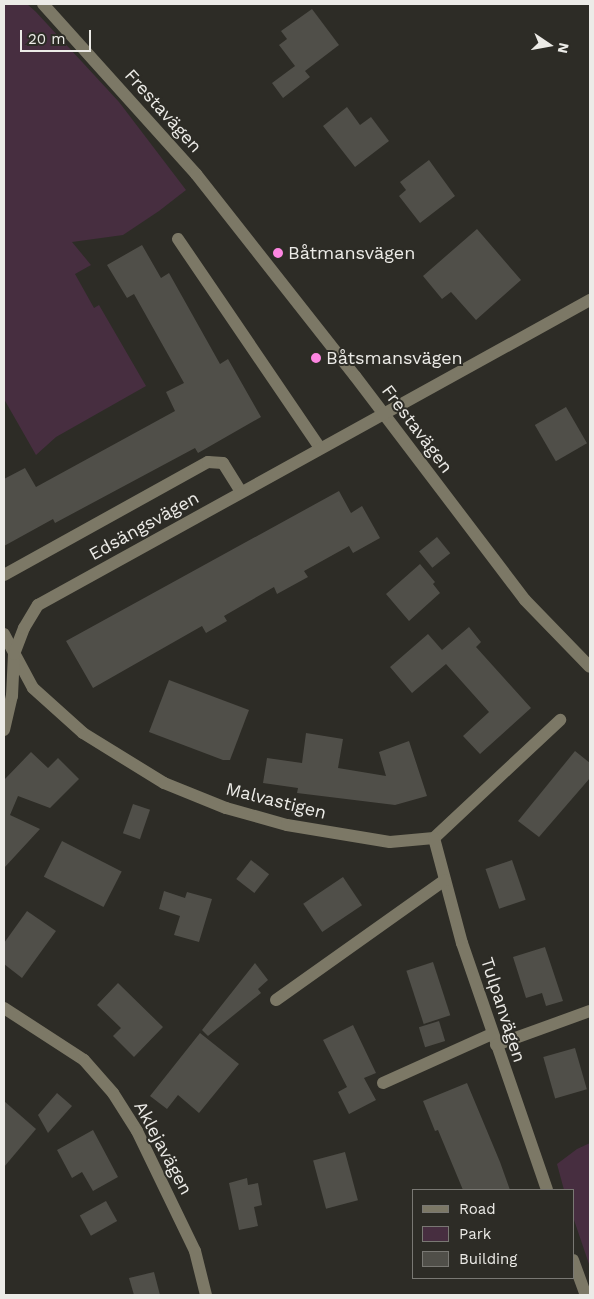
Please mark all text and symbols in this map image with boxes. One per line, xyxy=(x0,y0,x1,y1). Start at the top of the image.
scale bar xyxy=(22,20,94,52)
north arrow xyxy=(524,20,574,70)
text: 20 m xyxy=(28,30,66,48)
text: N xyxy=(555,41,573,55)
street label: Frestavägen xyxy=(120,65,206,157)
place label: Båtmansvägen xyxy=(288,242,415,264)
marker: Båtmansvägen xyxy=(272,247,284,259)
place label: Båtsmansvägen xyxy=(326,347,463,369)
marker: Båtsmansvägen xyxy=(310,352,322,364)
street label: Frestavägen xyxy=(377,381,457,477)
street label: Edsängsvägen xyxy=(85,487,203,565)
street label: Malvastigen xyxy=(223,778,329,824)
street label: Tulpanvägen xyxy=(476,955,530,1065)
street label: Aklejavägen xyxy=(129,1097,197,1199)
legend xyxy=(412,1189,574,1279)
text: Road xyxy=(459,1200,496,1218)
text: Park xyxy=(459,1225,491,1243)
text: Building xyxy=(459,1250,517,1268)

